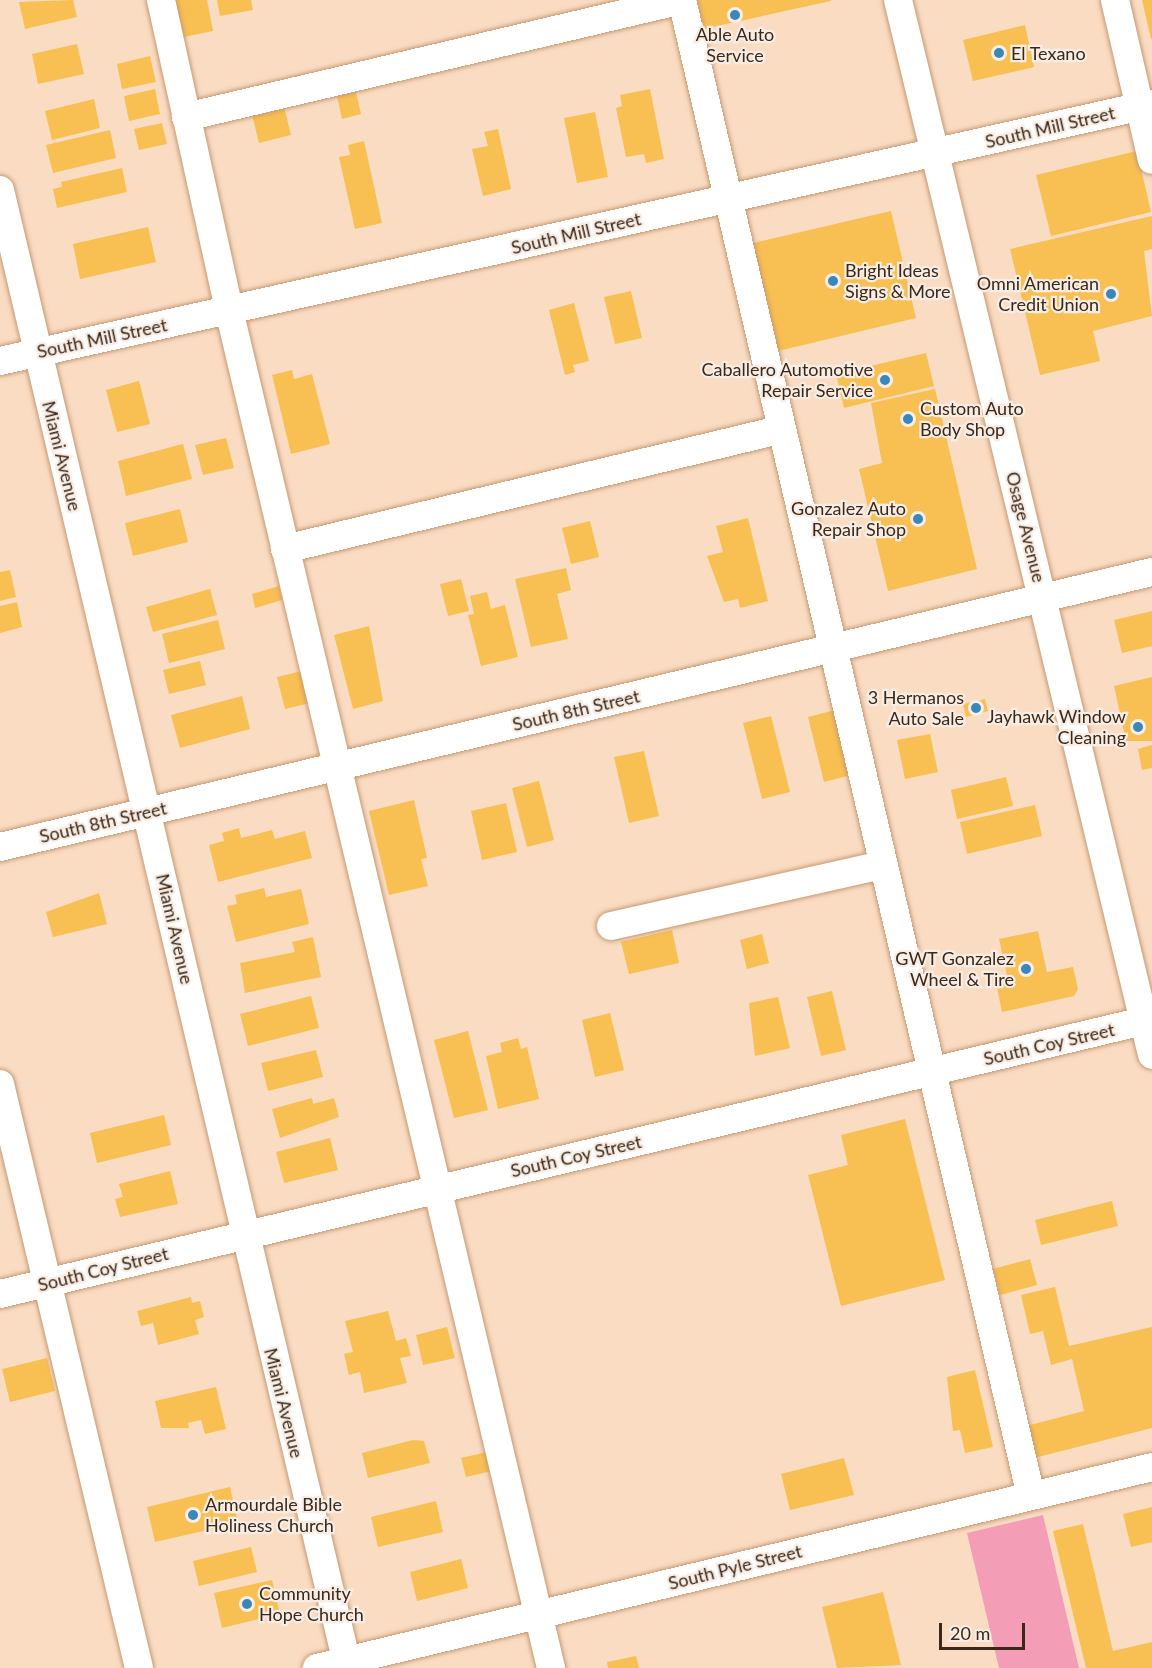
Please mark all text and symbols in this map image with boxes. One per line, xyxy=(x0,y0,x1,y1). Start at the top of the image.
marker: Able Auto Service xyxy=(728,8,742,22)
place label: Able Auto Service xyxy=(695,24,775,66)
place label: El Texano xyxy=(1011,42,1086,64)
marker: El Texano xyxy=(992,46,1006,60)
street label: South Mill Street xyxy=(983,102,1117,152)
street label: South Mill Street xyxy=(509,208,643,258)
place label: Bright Ideas Signs & More xyxy=(845,260,951,302)
place label: Omni American Credit Union xyxy=(976,273,1099,316)
marker: Bright Ideas Signs & More xyxy=(826,274,840,288)
marker: Omni American Credit Union xyxy=(1104,287,1118,301)
street label: South Mill Street xyxy=(35,314,169,362)
place label: Caballero Automotive Repair Service xyxy=(701,359,873,401)
marker: Caballero Automotive Repair Service xyxy=(878,373,892,387)
street label: Miami Avenue xyxy=(38,398,86,514)
place label: Custom Auto Body Shop xyxy=(920,398,1024,440)
marker: Custom Auto Body Shop xyxy=(901,412,915,426)
street label: Osage Avenue xyxy=(1002,469,1050,585)
place label: Gonzalez Auto Repair Shop xyxy=(791,498,906,540)
marker: Gonzalez Auto Repair Shop xyxy=(911,512,925,526)
street label: South 8th Street xyxy=(510,685,642,735)
place label: 3 Hermanos Auto Sale xyxy=(868,687,964,730)
marker: 3 Hermanos Auto Sale xyxy=(969,701,983,715)
place label: Jayhawk Window Cleaning xyxy=(987,706,1126,748)
marker: Jayhawk Window Cleaning xyxy=(1131,720,1145,734)
street label: South 8th Street xyxy=(37,797,169,847)
street label: Miami Avenue xyxy=(152,871,198,987)
place label: GWT Gonzalez Wheel & Tire xyxy=(895,948,1014,990)
marker: GWT Gonzalez Wheel & Tire xyxy=(1019,962,1033,976)
street label: South Coy Street xyxy=(981,1018,1117,1070)
street label: South Coy Street xyxy=(508,1130,644,1182)
street label: South Coy Street xyxy=(35,1242,171,1296)
street label: Miami Avenue xyxy=(260,1345,308,1461)
place label: Armourdale Bible Holiness Church xyxy=(205,1494,342,1537)
marker: Armourdale Bible Holiness Church xyxy=(186,1508,200,1522)
street label: South Pyle Street xyxy=(666,1540,804,1594)
place label: Community Hope Church xyxy=(259,1583,364,1626)
marker: Community Hope Church xyxy=(240,1597,254,1611)
scale bar xyxy=(942,1611,1028,1649)
text: 20 m xyxy=(950,1622,990,1644)

